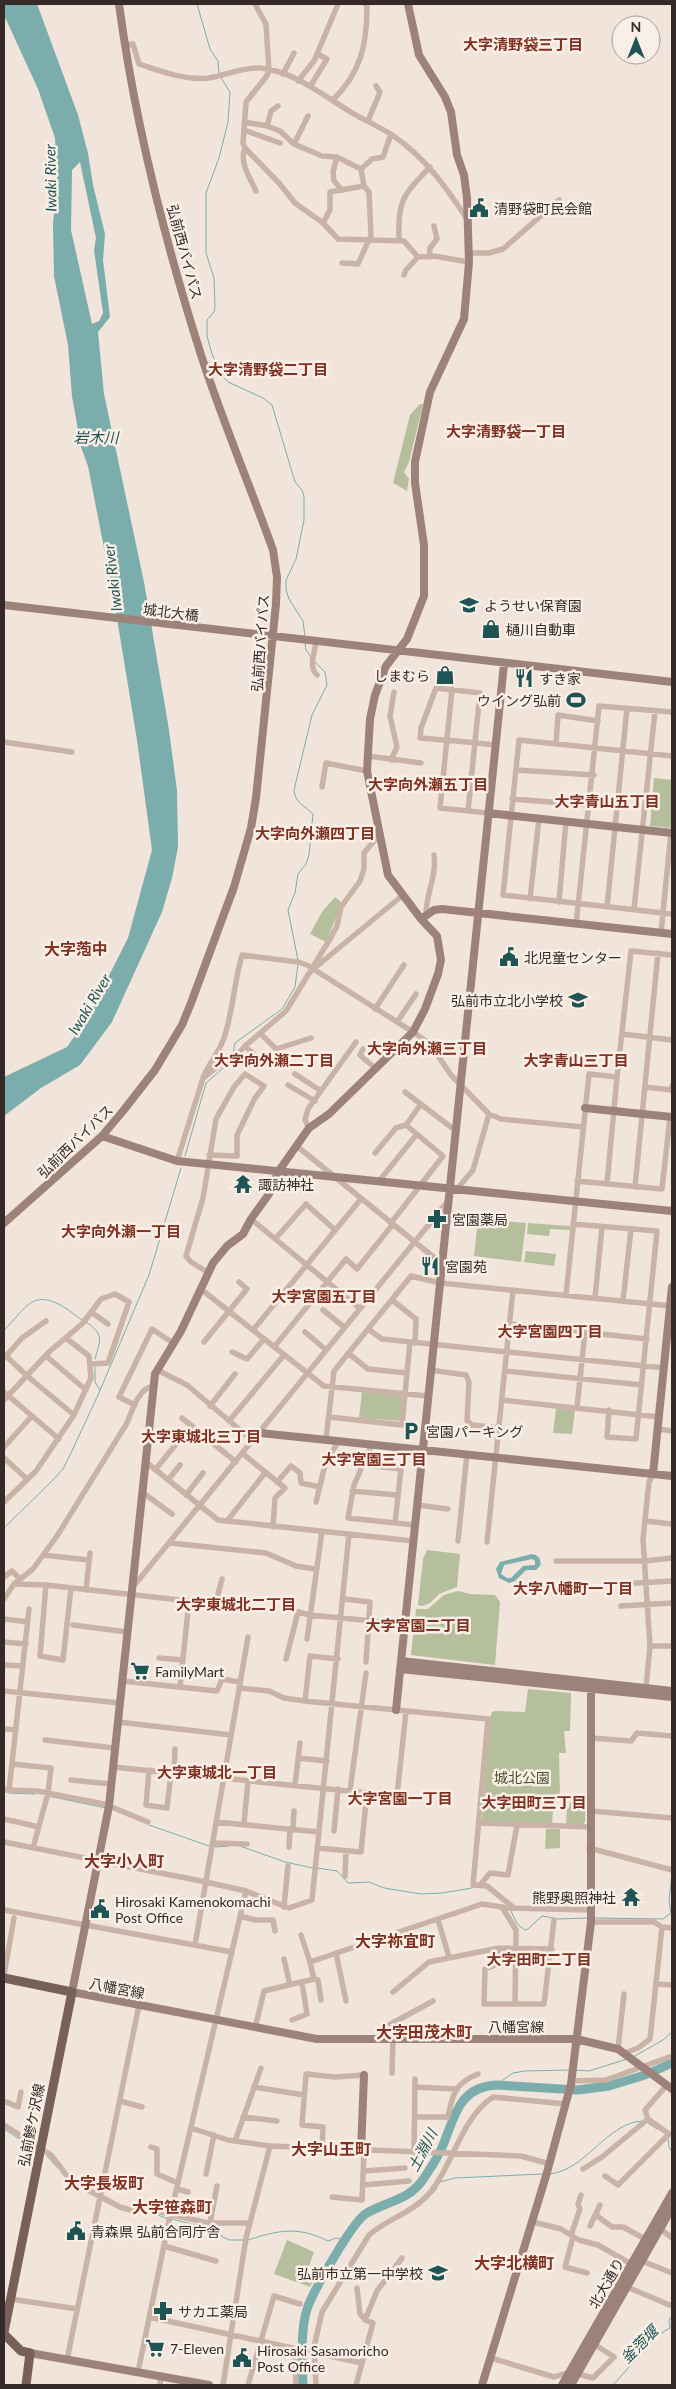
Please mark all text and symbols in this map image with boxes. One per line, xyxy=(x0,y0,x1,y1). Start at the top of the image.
north arrow xyxy=(611,15,661,65)
text: N xyxy=(631,18,641,35)
district label: 大字清野袋三丁目 xyxy=(463,35,583,53)
water label: Iwaki River xyxy=(40,143,60,212)
public building icon: 清野袋町民会館 xyxy=(468,197,490,219)
place label: 清野袋町民会館 xyxy=(494,200,592,217)
street label: 弘前西バイパス xyxy=(164,203,206,301)
district label: 大字清野袋二丁目 xyxy=(208,360,328,378)
district label: 大字清野袋一丁目 xyxy=(446,422,566,440)
water label: 岩木川 xyxy=(73,428,120,446)
water label: Iwaki River xyxy=(99,542,125,613)
street label: 弘前西バイパス xyxy=(248,594,272,692)
school or university icon: ようせい保育園 xyxy=(458,594,480,616)
place label: ようせい保育園 xyxy=(484,597,582,614)
street label: 城北大橋 xyxy=(142,600,200,624)
shop icon: 樋川自動車 xyxy=(480,618,502,640)
place label: 樋川自動車 xyxy=(506,621,576,638)
shop icon: しまむら xyxy=(434,664,456,686)
place label: しまむら xyxy=(374,667,430,684)
restaurant icon: すき家 xyxy=(513,667,535,689)
place label: すき家 xyxy=(539,670,581,687)
sports icon: ウイング弘前 xyxy=(565,689,587,711)
place label: ウイング弘前 xyxy=(477,692,561,709)
district label: 大字向外瀬五丁目 xyxy=(368,775,488,793)
district label: 大字青山五丁目 xyxy=(554,792,660,810)
district label: 大字向外瀬四丁目 xyxy=(255,824,375,842)
district label: 大字萢中 xyxy=(44,939,108,958)
public building icon: 北児童センター xyxy=(498,946,520,968)
place label: 北児童センター xyxy=(524,949,622,966)
water label: Iwaki River xyxy=(64,970,115,1038)
school or university icon: 弘前市立北小学校 xyxy=(567,989,589,1011)
place label: 弘前市立北小学校 xyxy=(451,992,563,1009)
district label: 大字向外瀬三丁目 xyxy=(367,1039,487,1057)
district label: 大字向外瀬二丁目 xyxy=(214,1051,334,1069)
district label: 大字青山三丁目 xyxy=(523,1051,629,1069)
street label: 弘前西バイパス xyxy=(34,1101,116,1181)
temple icon: 諏訪神社 xyxy=(232,1173,254,1195)
place label: 諏訪神社 xyxy=(258,1176,314,1193)
pharmacy icon: 宮園薬局 xyxy=(426,1208,448,1230)
place label: 宮園薬局 xyxy=(452,1211,508,1228)
district label: 大字向外瀬一丁目 xyxy=(61,1222,181,1240)
restaurant icon: 宮園苑 xyxy=(419,1255,441,1277)
place label: 宮園苑 xyxy=(445,1258,487,1275)
district label: 大字宮園五丁目 xyxy=(271,1287,377,1305)
district label: 大字宮園四丁目 xyxy=(497,1322,603,1340)
parking icon: 宮園パーキング xyxy=(400,1420,422,1442)
place label: 宮園パーキング xyxy=(426,1423,524,1440)
district label: 大字東城北三丁目 xyxy=(141,1427,261,1445)
district label: 大字宮園三丁目 xyxy=(321,1450,427,1468)
district label: 大字八幡町一丁目 xyxy=(513,1579,633,1597)
district label: 大字東城北二丁目 xyxy=(176,1595,296,1613)
district label: 大字宮園二丁目 xyxy=(365,1616,471,1634)
supermarket icon: FamilyMart xyxy=(129,1660,151,1682)
place label: FamilyMart xyxy=(155,1663,224,1680)
district label: 大字東城北一丁目 xyxy=(157,1763,277,1781)
park label: 城北公園 xyxy=(494,1769,550,1786)
district label: 大字宮園一丁目 xyxy=(347,1789,453,1807)
district label: 大字田町三丁目 xyxy=(481,1793,587,1811)
district label: 大字小人町 xyxy=(84,1851,164,1870)
temple icon: 熊野奥照神社 xyxy=(620,1886,642,1908)
place label: 熊野奥照神社 xyxy=(532,1889,616,1906)
place label: Hirosaki Kamenokomachi Post Office xyxy=(115,1893,271,1926)
public building icon: Hirosaki Kamenokomachi Post Office xyxy=(89,1898,111,1920)
district label: 大字祢宜町 xyxy=(355,1931,435,1950)
district label: 大字田町二丁目 xyxy=(486,1950,592,1968)
street label: 八幡宮線 xyxy=(88,1974,146,2002)
street label: 八幡宮線 xyxy=(488,2018,544,2035)
district label: 大字田茂木町 xyxy=(376,2022,472,2041)
street label: 弘前鰺ケ沢線 xyxy=(15,2082,47,2168)
water label: 土淵川 xyxy=(403,2124,441,2174)
district label: 大字山王町 xyxy=(291,2139,371,2158)
district label: 大字長坂町 xyxy=(64,2173,144,2192)
district label: 大字笹森町 xyxy=(132,2197,212,2216)
public building icon: 青森県 弘前合同庁舎 xyxy=(65,2220,87,2242)
place label: 青森県 弘前合同庁舎 xyxy=(91,2223,221,2240)
district label: 大字北横町 xyxy=(474,2253,554,2272)
street label: 北大通り xyxy=(585,2255,627,2311)
school or university icon: 弘前市立第一中学校 xyxy=(427,2262,449,2284)
place label: 弘前市立第一中学校 xyxy=(297,2265,423,2282)
pharmacy icon: サカエ薬局 xyxy=(152,2300,174,2322)
place label: サカエ薬局 xyxy=(178,2303,248,2320)
water label: 釜萢堰 xyxy=(617,2320,663,2366)
supermarket icon: 7-Eleven xyxy=(144,2337,166,2359)
place label: 7-Eleven xyxy=(170,2340,224,2357)
place label: Hirosaki Sasamoricho Post Office xyxy=(257,2342,389,2375)
public building icon: Hirosaki Sasamoricho Post Office xyxy=(231,2347,253,2369)

